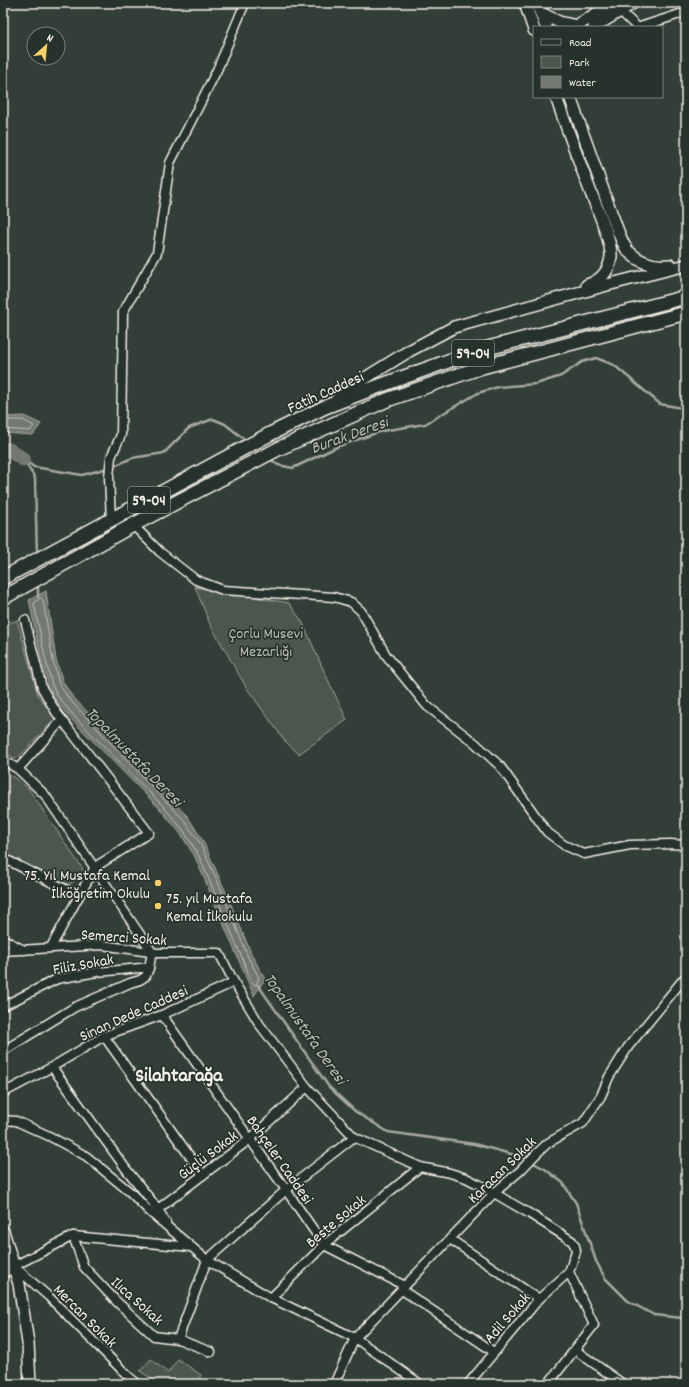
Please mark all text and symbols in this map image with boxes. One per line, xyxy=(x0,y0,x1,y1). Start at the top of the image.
north arrow xyxy=(26,26,66,66)
legend xyxy=(533,26,663,98)
text: N xyxy=(44,31,56,47)
text: Road xyxy=(569,35,591,52)
text: Park xyxy=(569,55,590,72)
text: Water xyxy=(569,75,596,92)
road number: 59-04 xyxy=(452,340,494,366)
street label: Fatih Caddesi xyxy=(284,366,368,420)
water label: Burak Deresi xyxy=(308,411,395,462)
road number: 59-04 xyxy=(128,487,170,513)
park label: Çorlu Musevi Mezarlığı xyxy=(229,623,303,664)
water label: Topalmustafa Deresi xyxy=(79,703,189,816)
place label: 75. Yıl Mustafa Kemal İlköğretim Okulu xyxy=(24,865,150,906)
marker: 75. Yıl Mustafa Kemal İlköğretim Okulu xyxy=(153,878,163,888)
place label: 75. yıl Mustafa Kemal İlkokulu xyxy=(166,888,253,929)
marker: 75. yıl Mustafa Kemal İlkokulu xyxy=(153,901,163,911)
street label: Semerci Sokak xyxy=(80,924,167,953)
street label: Filiz Sokak xyxy=(51,949,116,982)
water label: Topalmustafa Deresi xyxy=(256,969,353,1093)
street label: Sinan Dede Caddesi xyxy=(76,980,192,1048)
district label: Silahtarağa xyxy=(135,1063,223,1091)
street label: Bahçeler Caddesi xyxy=(240,1111,318,1209)
street label: Güçlü Sokak xyxy=(173,1126,244,1186)
street label: Karacan Sokak xyxy=(463,1132,542,1210)
street label: Beste Sokak xyxy=(301,1190,372,1254)
street label: Ilıca Sokak xyxy=(105,1272,168,1332)
street label: Mercan Sokak xyxy=(47,1280,121,1354)
street label: Adil Sokak xyxy=(479,1288,537,1349)

